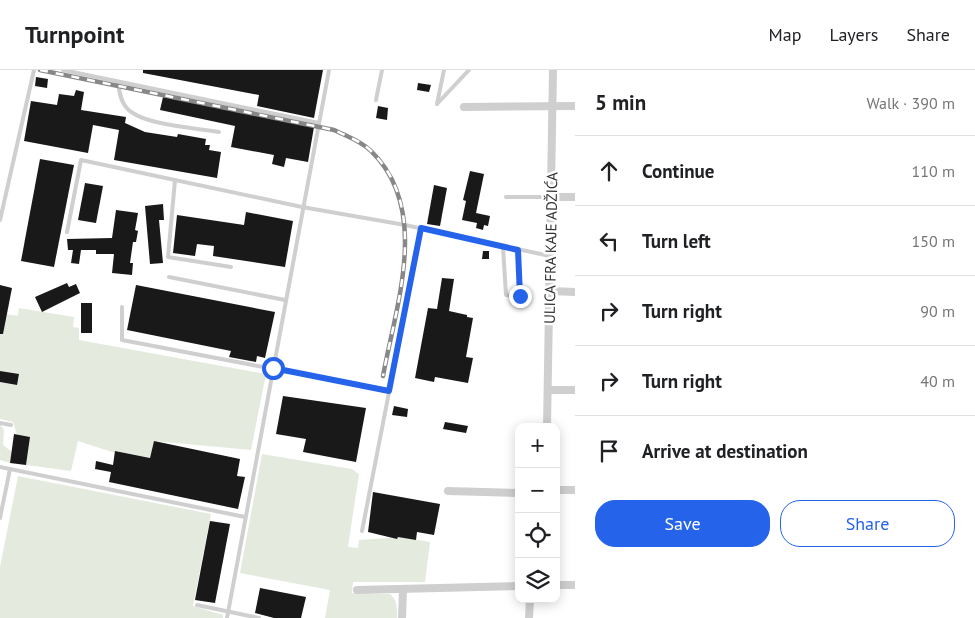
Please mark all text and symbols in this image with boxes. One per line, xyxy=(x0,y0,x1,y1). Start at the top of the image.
text: Turnpoint xyxy=(25,19,124,50)
text: Map xyxy=(769,23,801,46)
text: Layers xyxy=(829,23,878,46)
text: Share xyxy=(906,23,950,46)
text: 5 min xyxy=(595,89,646,116)
text: Walk · 390 m xyxy=(866,93,955,113)
icon: ahead xyxy=(595,157,623,185)
text: Continue xyxy=(642,159,714,183)
text: 110 m xyxy=(912,161,955,181)
street label: ULICA FRA KAJE ADŽIĆA xyxy=(540,172,561,324)
icon: left xyxy=(595,227,623,255)
text: Turn left xyxy=(642,229,711,253)
text: 150 m xyxy=(912,231,955,251)
route end xyxy=(509,285,532,308)
icon: right xyxy=(595,297,623,325)
text: Turn right xyxy=(642,299,722,323)
text: 90 m xyxy=(920,301,955,321)
route start xyxy=(262,357,285,380)
icon: right xyxy=(595,367,623,395)
text: Turn right xyxy=(642,369,722,393)
text: 40 m xyxy=(920,371,955,391)
map controls xyxy=(515,423,560,603)
button: + xyxy=(515,423,560,468)
icon: arrive xyxy=(595,437,623,465)
text: Arrive at destination xyxy=(642,439,808,463)
button: − xyxy=(515,468,560,513)
button: Save xyxy=(595,500,770,547)
button: Share xyxy=(780,500,955,547)
button: locate xyxy=(515,513,560,558)
button: layers xyxy=(515,558,560,603)

